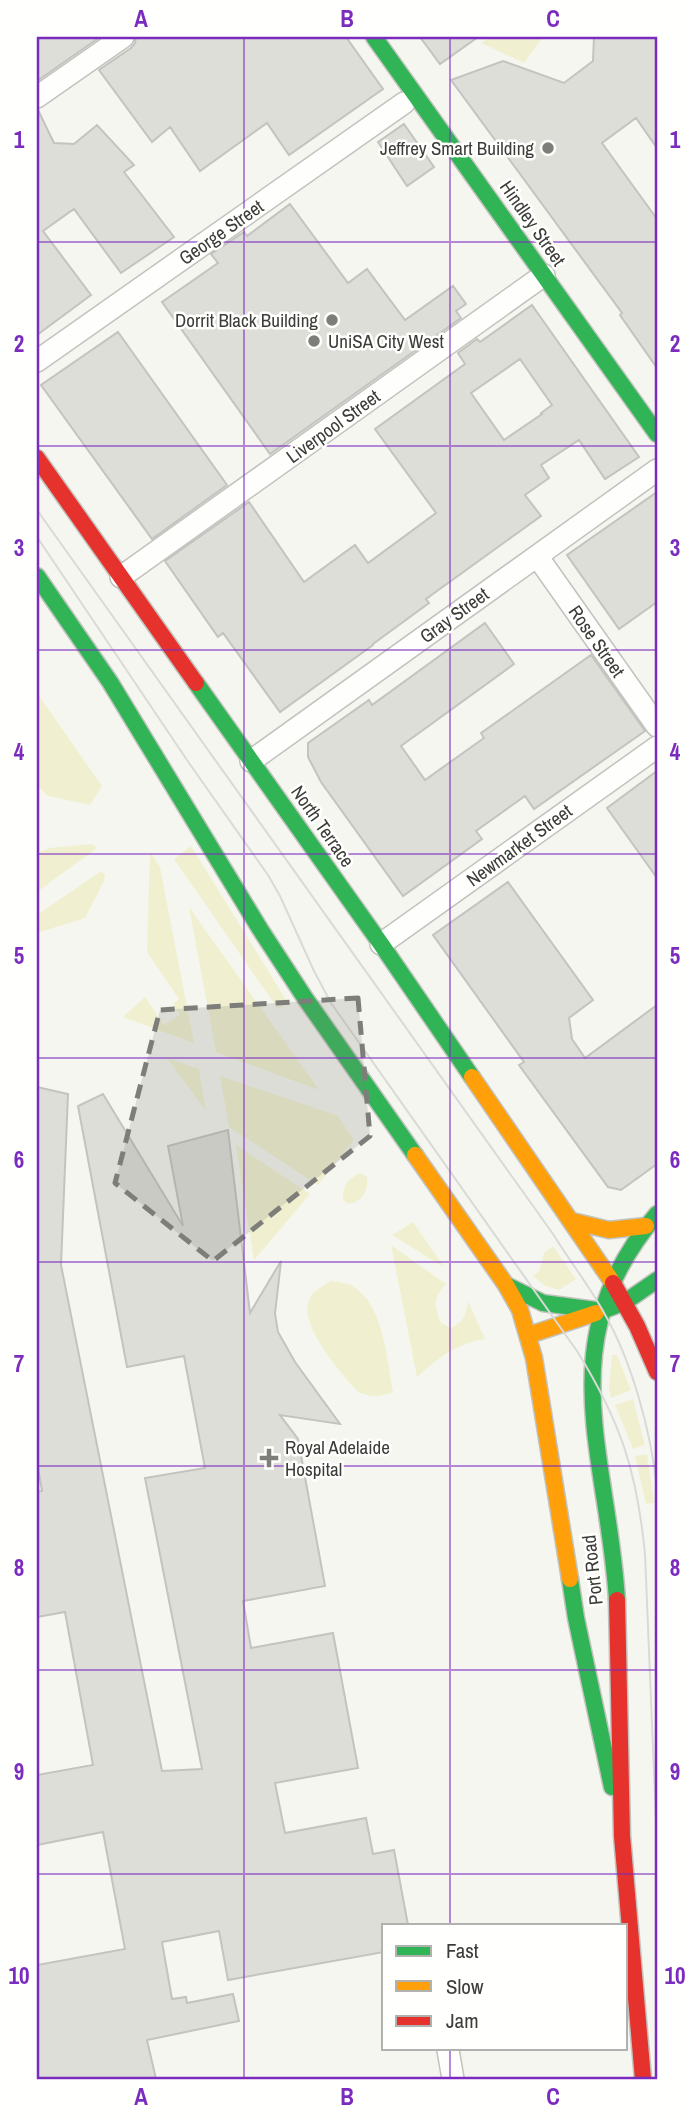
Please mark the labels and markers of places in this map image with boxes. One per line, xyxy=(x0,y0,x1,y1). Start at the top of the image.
place label: Jeffrey Smart Building xyxy=(380,135,534,161)
marker: Jeffrey Smart Building xyxy=(540,140,556,156)
place label: Dorrit Black Building xyxy=(175,307,318,333)
marker: Dorrit Black Building xyxy=(324,312,340,328)
place label: UniSA City West xyxy=(328,328,444,354)
marker: UniSA City West xyxy=(306,333,322,349)
place label: Royal Adelaide Hospital xyxy=(285,1434,390,1482)
marker: Royal Adelaide Hospital xyxy=(259,1448,279,1468)

